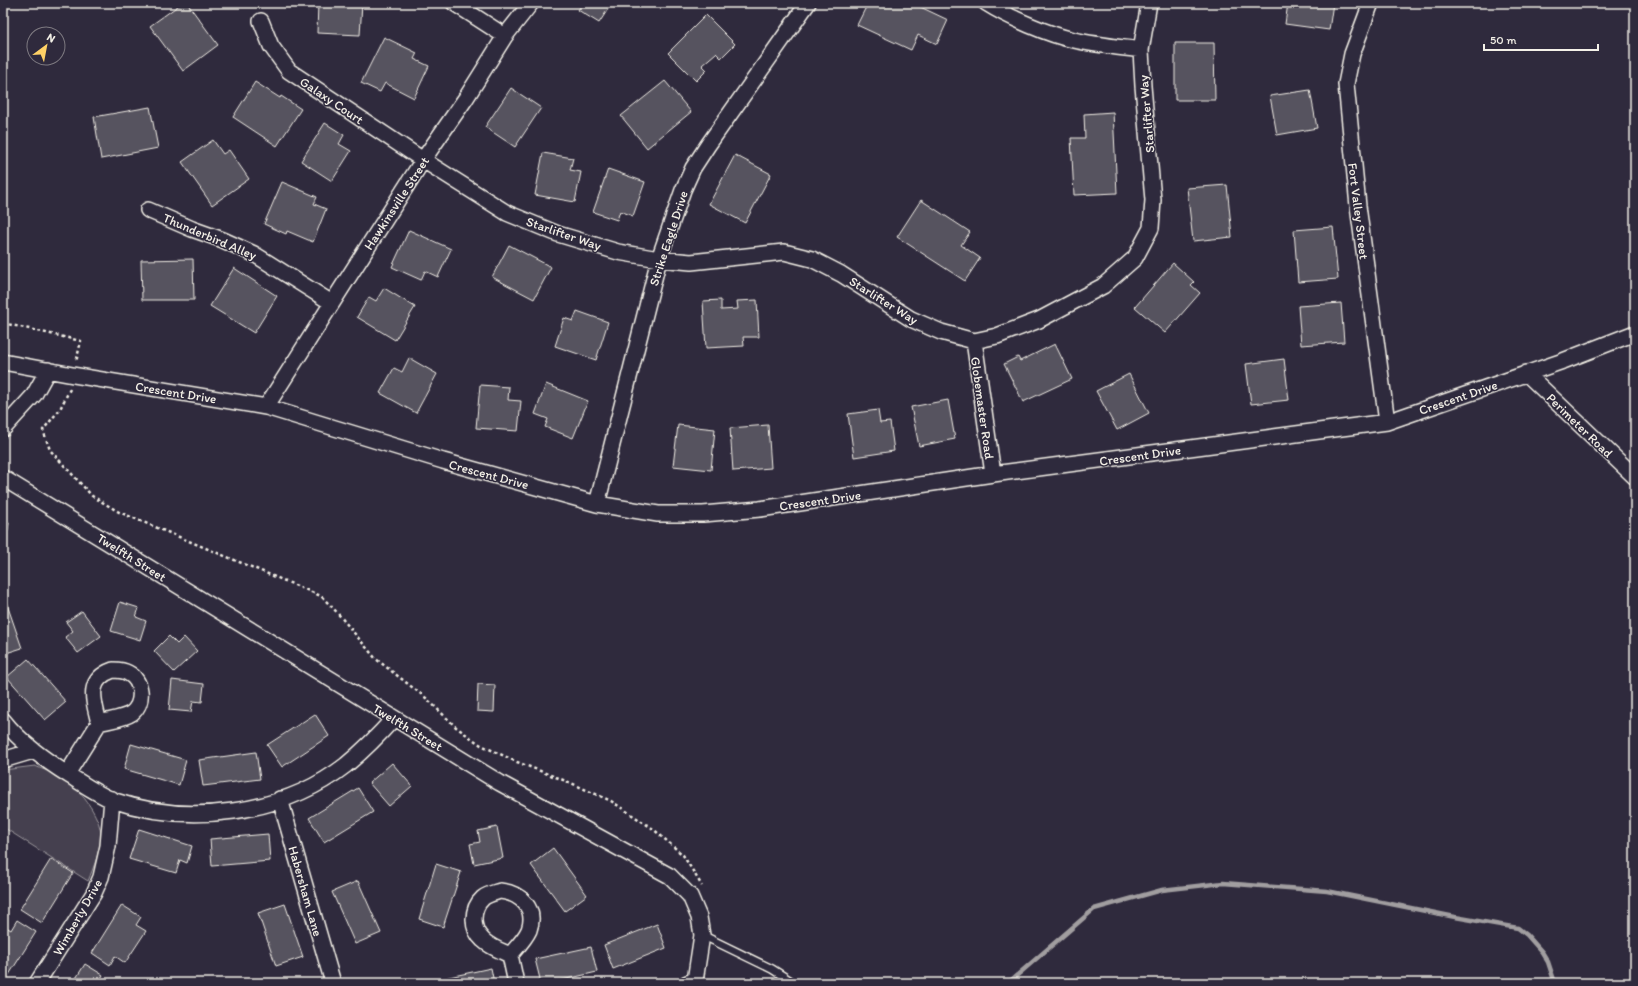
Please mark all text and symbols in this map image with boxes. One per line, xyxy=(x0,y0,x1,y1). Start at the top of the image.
north arrow xyxy=(26,26,66,66)
scale bar xyxy=(1484,26,1598,52)
text: N xyxy=(44,30,58,45)
text: 50 m xyxy=(1490,33,1516,47)
street label: Galaxy Court xyxy=(297,74,366,127)
street label: Starlifter Way xyxy=(1136,74,1157,154)
street label: Hawkinsville Street xyxy=(361,154,432,253)
street label: Fort Valley Street xyxy=(1345,162,1372,260)
street label: Strike Eagle Drive xyxy=(646,189,691,288)
street label: Thunderbird Alley xyxy=(161,210,259,263)
street label: Starlifter Way xyxy=(524,214,603,253)
street label: Starlifter Way xyxy=(847,273,921,328)
street label: Globemaster Road xyxy=(968,356,997,460)
street label: Crescent Drive xyxy=(1417,377,1499,418)
street label: Crescent Drive xyxy=(134,379,218,406)
street label: Perimeter Road xyxy=(1544,390,1616,461)
street label: Crescent Drive xyxy=(1098,442,1182,469)
street label: Crescent Drive xyxy=(447,457,530,492)
street label: Crescent Drive xyxy=(778,487,862,514)
street label: Twelfth Street xyxy=(94,530,169,585)
street label: Twelfth Street xyxy=(370,701,445,754)
street label: Habersham Lane xyxy=(285,844,326,938)
street label: Wimberly Drive xyxy=(50,876,105,958)

